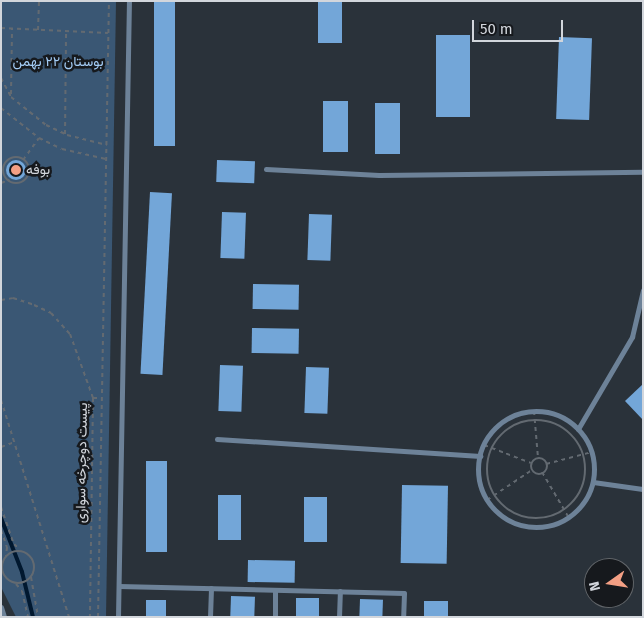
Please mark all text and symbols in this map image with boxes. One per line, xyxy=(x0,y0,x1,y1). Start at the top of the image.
scale bar xyxy=(474,10,565,42)
text: 50 m xyxy=(480,20,513,38)
park label: بوستان ۲۲ بهمن xyxy=(12,54,104,70)
place label: بوفه xyxy=(26,162,50,178)
marker: بوفه xyxy=(10,164,22,176)
street label: پیست دوچرخه سواری xyxy=(73,403,91,523)
north arrow xyxy=(584,558,634,608)
text: N xyxy=(586,580,604,593)

